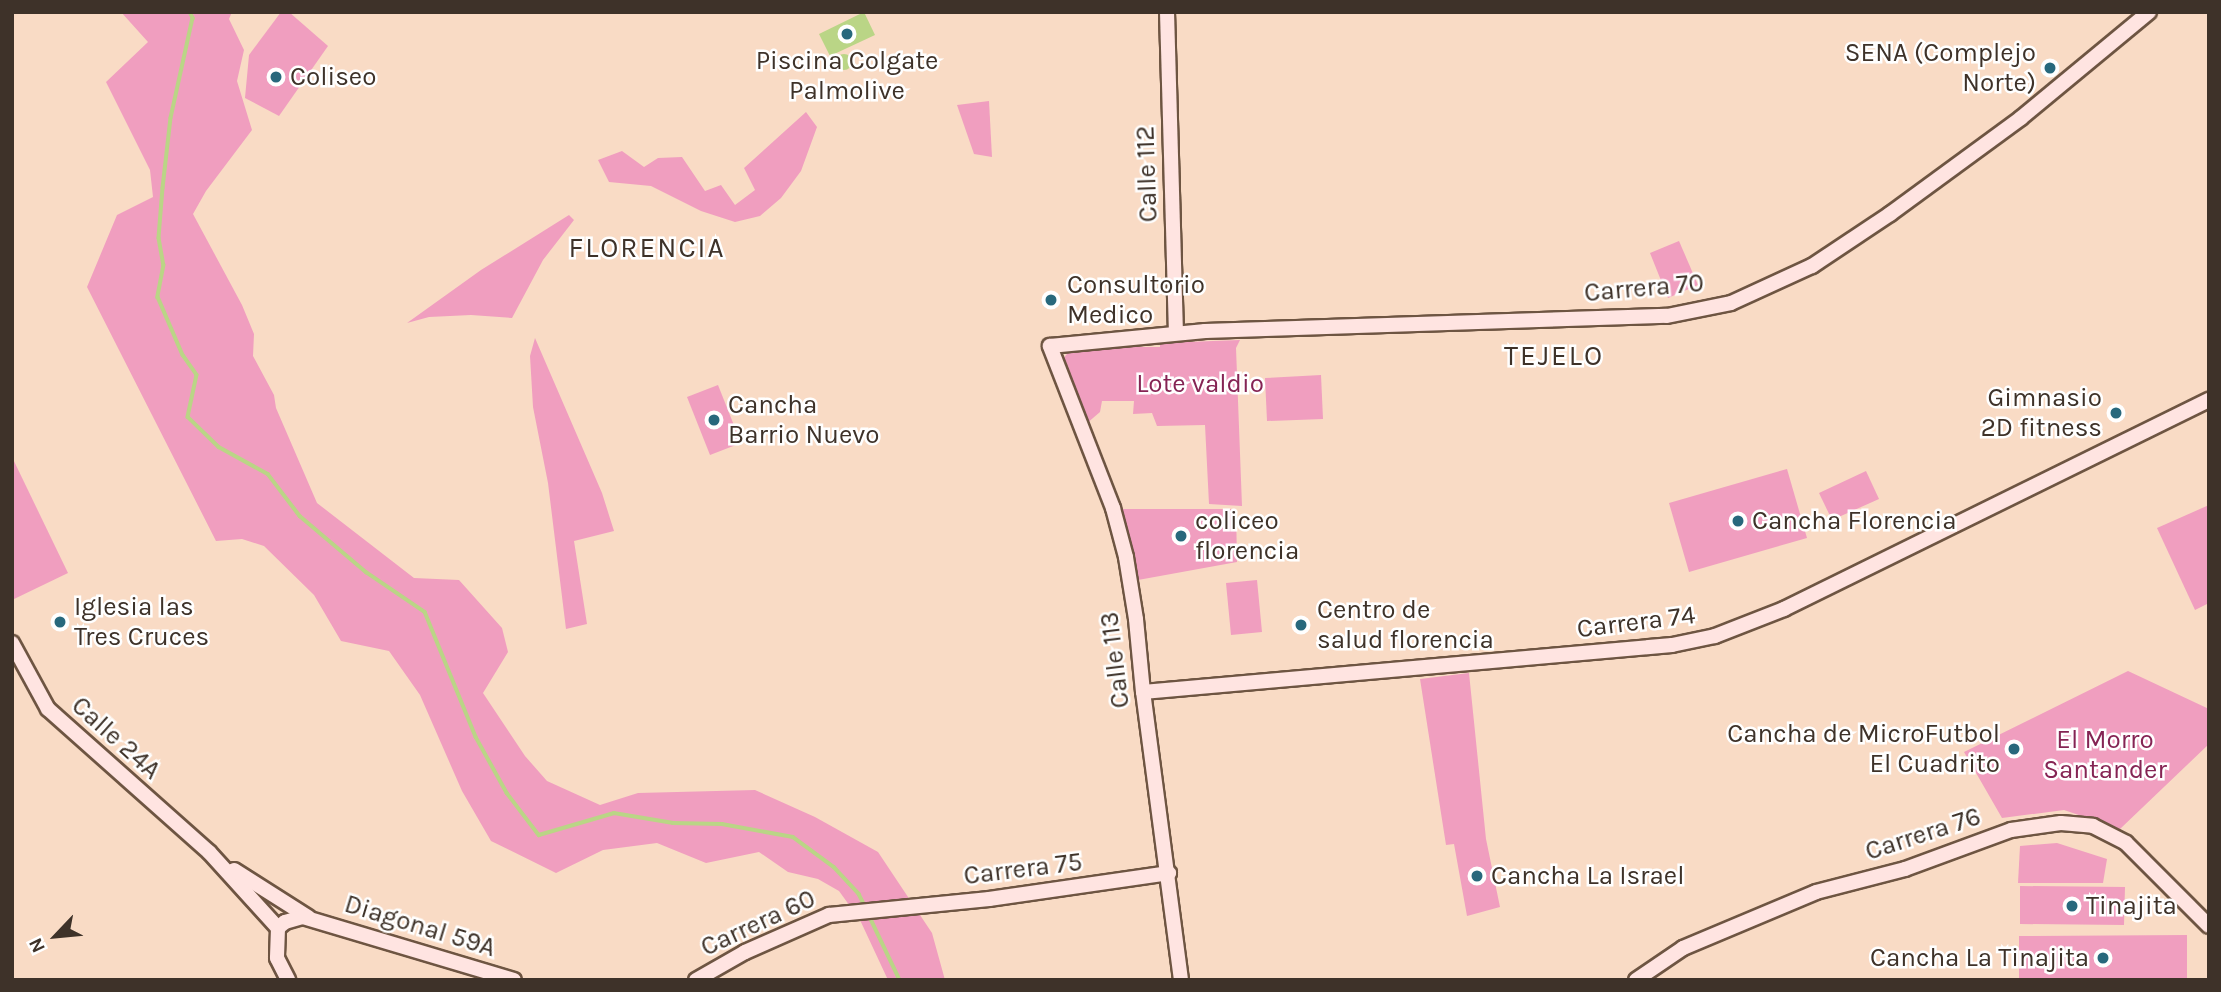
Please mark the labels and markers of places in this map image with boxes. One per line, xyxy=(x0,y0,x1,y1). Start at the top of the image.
marker: Piscina Colgate Palmolive xyxy=(839,26,855,42)
place label: SENA (Complejo Norte) xyxy=(1845,37,2036,98)
place label: Piscina Colgate Palmolive xyxy=(756,45,938,106)
marker: SENA (Complejo Norte) xyxy=(2042,60,2058,76)
place label: Coliseo xyxy=(290,61,376,93)
marker: Coliseo xyxy=(268,69,284,85)
place label: Consultorio Medico xyxy=(1067,269,1205,330)
marker: Consultorio Medico xyxy=(1041,290,1061,310)
place label: Gimnasio 2D fitness xyxy=(1981,382,2102,444)
place label: Cancha Barrio Nuevo xyxy=(728,389,880,450)
marker: Gimnasio 2D fitness xyxy=(2108,405,2124,421)
marker: Cancha Barrio Nuevo xyxy=(706,412,722,428)
place label: coliceo florencia xyxy=(1195,505,1299,566)
place label: Cancha Florencia xyxy=(1752,505,1957,537)
marker: Cancha Florencia xyxy=(1730,513,1746,529)
marker: coliceo florencia xyxy=(1173,528,1189,544)
place label: Iglesia las Tres Cruces xyxy=(74,591,209,652)
place label: Centro de salud florencia xyxy=(1317,594,1494,656)
marker: Iglesia las Tres Cruces xyxy=(52,614,68,630)
marker: Centro de salud florencia xyxy=(1291,615,1311,635)
place label: Cancha de MicroFutbol El Cuadrito xyxy=(1727,718,2000,780)
marker: Cancha de MicroFutbol El Cuadrito xyxy=(2006,741,2022,757)
place label: Cancha La Israel xyxy=(1491,860,1684,892)
marker: Cancha La Israel xyxy=(1469,868,1485,884)
place label: Tinajita xyxy=(2086,890,2177,922)
marker: Tinajita xyxy=(2064,898,2080,914)
place label: Cancha La Tinajita xyxy=(1870,942,2089,974)
marker: Cancha La Tinajita xyxy=(2095,950,2111,966)

